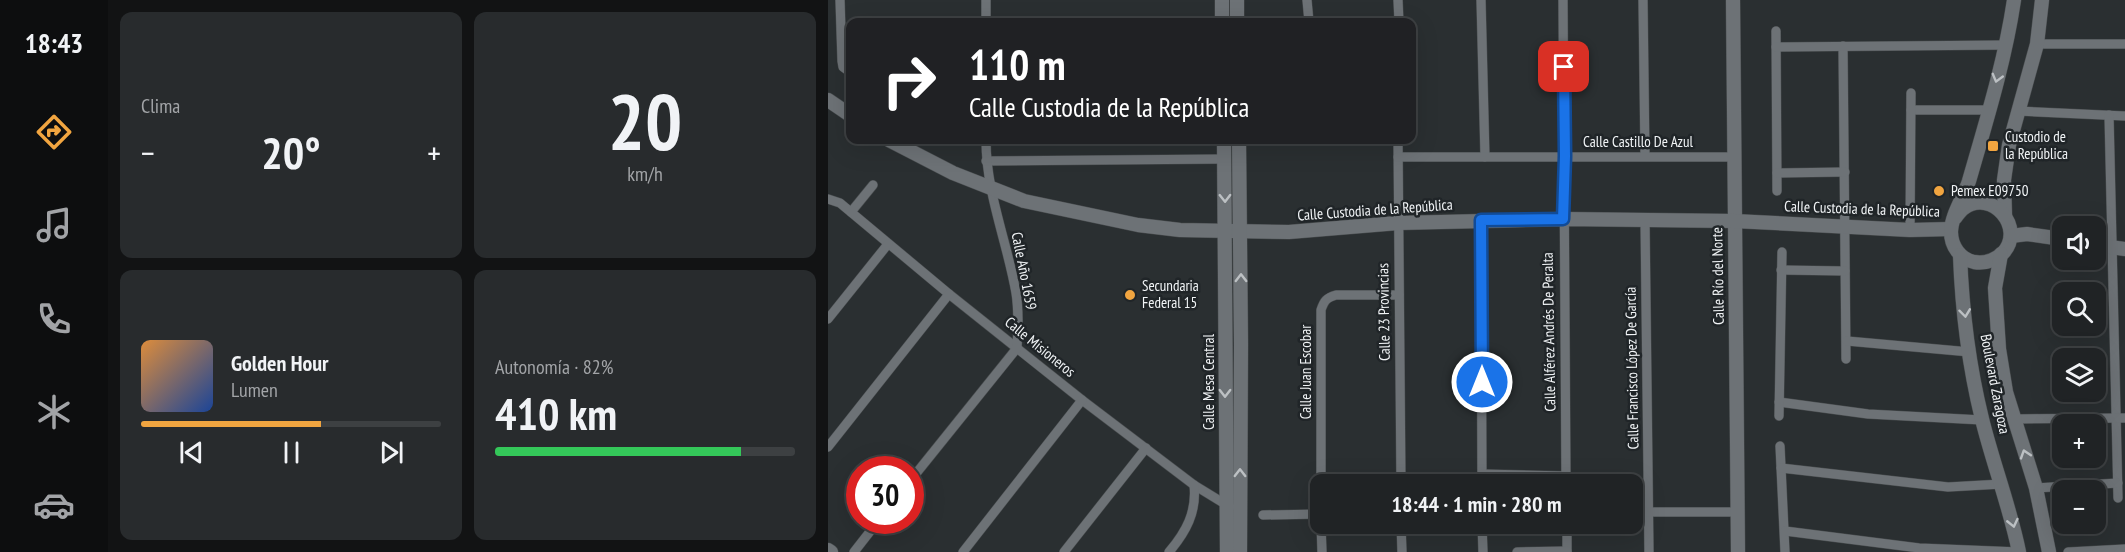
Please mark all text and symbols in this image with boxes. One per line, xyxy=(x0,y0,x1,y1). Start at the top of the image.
text: 18:43 xyxy=(25,26,83,60)
text: 110 m xyxy=(969,37,1066,92)
pin xyxy=(1538,41,1589,92)
icon: right xyxy=(870,42,948,120)
icon: arrive xyxy=(1547,50,1580,83)
text: 20 xyxy=(608,71,682,172)
one-way arrow xyxy=(1992,72,2004,82)
text: Calle Custodia de la República xyxy=(969,90,1249,124)
text: Clima xyxy=(141,93,180,119)
icon: directions xyxy=(33,111,75,153)
text: 20° xyxy=(261,123,321,181)
place label: Custodio de la República xyxy=(2005,127,2068,163)
text: − xyxy=(141,131,155,174)
text: + xyxy=(427,131,441,174)
street label: Calle Castillo De Azul xyxy=(1583,132,1693,151)
marker: Custodio de la República xyxy=(1986,139,2000,153)
text: km/h xyxy=(627,161,663,187)
place label: Pemex E09750 xyxy=(1951,181,2029,200)
marker: Pemex E09750 xyxy=(1932,184,1946,198)
one-way arrow xyxy=(1219,193,1231,202)
street label: Calle Custodia de la República xyxy=(1297,195,1453,224)
street label: Calle Custodia de la República xyxy=(1784,196,1940,221)
icon: music xyxy=(33,204,75,246)
map controls xyxy=(2052,216,2106,534)
button: sound xyxy=(2052,216,2106,270)
street label: Calle Río del Norte xyxy=(1707,227,1728,325)
street label: Calle Año 1659 xyxy=(1008,230,1041,311)
street label: Calle Alférez Andrés De Peralta xyxy=(1538,252,1559,412)
street label: Calle 23 Provincias xyxy=(1373,263,1394,361)
one-way arrow xyxy=(1235,273,1247,282)
place label: Secundaria Federal 15 xyxy=(1142,276,1199,312)
button: search xyxy=(2052,282,2106,336)
street label: Calle Francisco López De García xyxy=(1621,287,1642,449)
marker: Secundaria Federal 15 xyxy=(1123,288,1137,302)
icon: phone xyxy=(33,298,75,340)
one-way arrow xyxy=(1958,308,1971,318)
street label: Calle Misioneros xyxy=(1001,312,1079,381)
street label: Calle Juan Escobar xyxy=(1296,324,1315,419)
street label: Boulevard Zaragoza xyxy=(1976,332,2014,436)
street label: Calle Mesa Central xyxy=(1199,334,1218,430)
button: layers xyxy=(2052,348,2106,402)
text: Golden Hour xyxy=(231,349,329,377)
position arrow xyxy=(1450,350,1514,414)
text: Autonomía · 82% xyxy=(495,354,613,380)
text: Lumen xyxy=(231,377,278,403)
text: 410 km xyxy=(495,384,617,442)
one-way arrow xyxy=(1219,388,1231,397)
icon: climate xyxy=(33,391,75,433)
button: + xyxy=(2052,414,2106,468)
icon: previous xyxy=(175,436,208,469)
icon: pause xyxy=(275,436,308,469)
icon: next xyxy=(375,436,408,469)
one-way arrow xyxy=(2020,449,2033,460)
speed limit sign: 30 xyxy=(846,456,924,534)
one-way arrow xyxy=(1234,468,1246,477)
button: − xyxy=(2052,480,2106,534)
icon: car xyxy=(33,484,75,526)
text: 18:44 · 1 min · 280 m xyxy=(1391,490,1562,518)
one-way arrow xyxy=(2005,518,2018,528)

